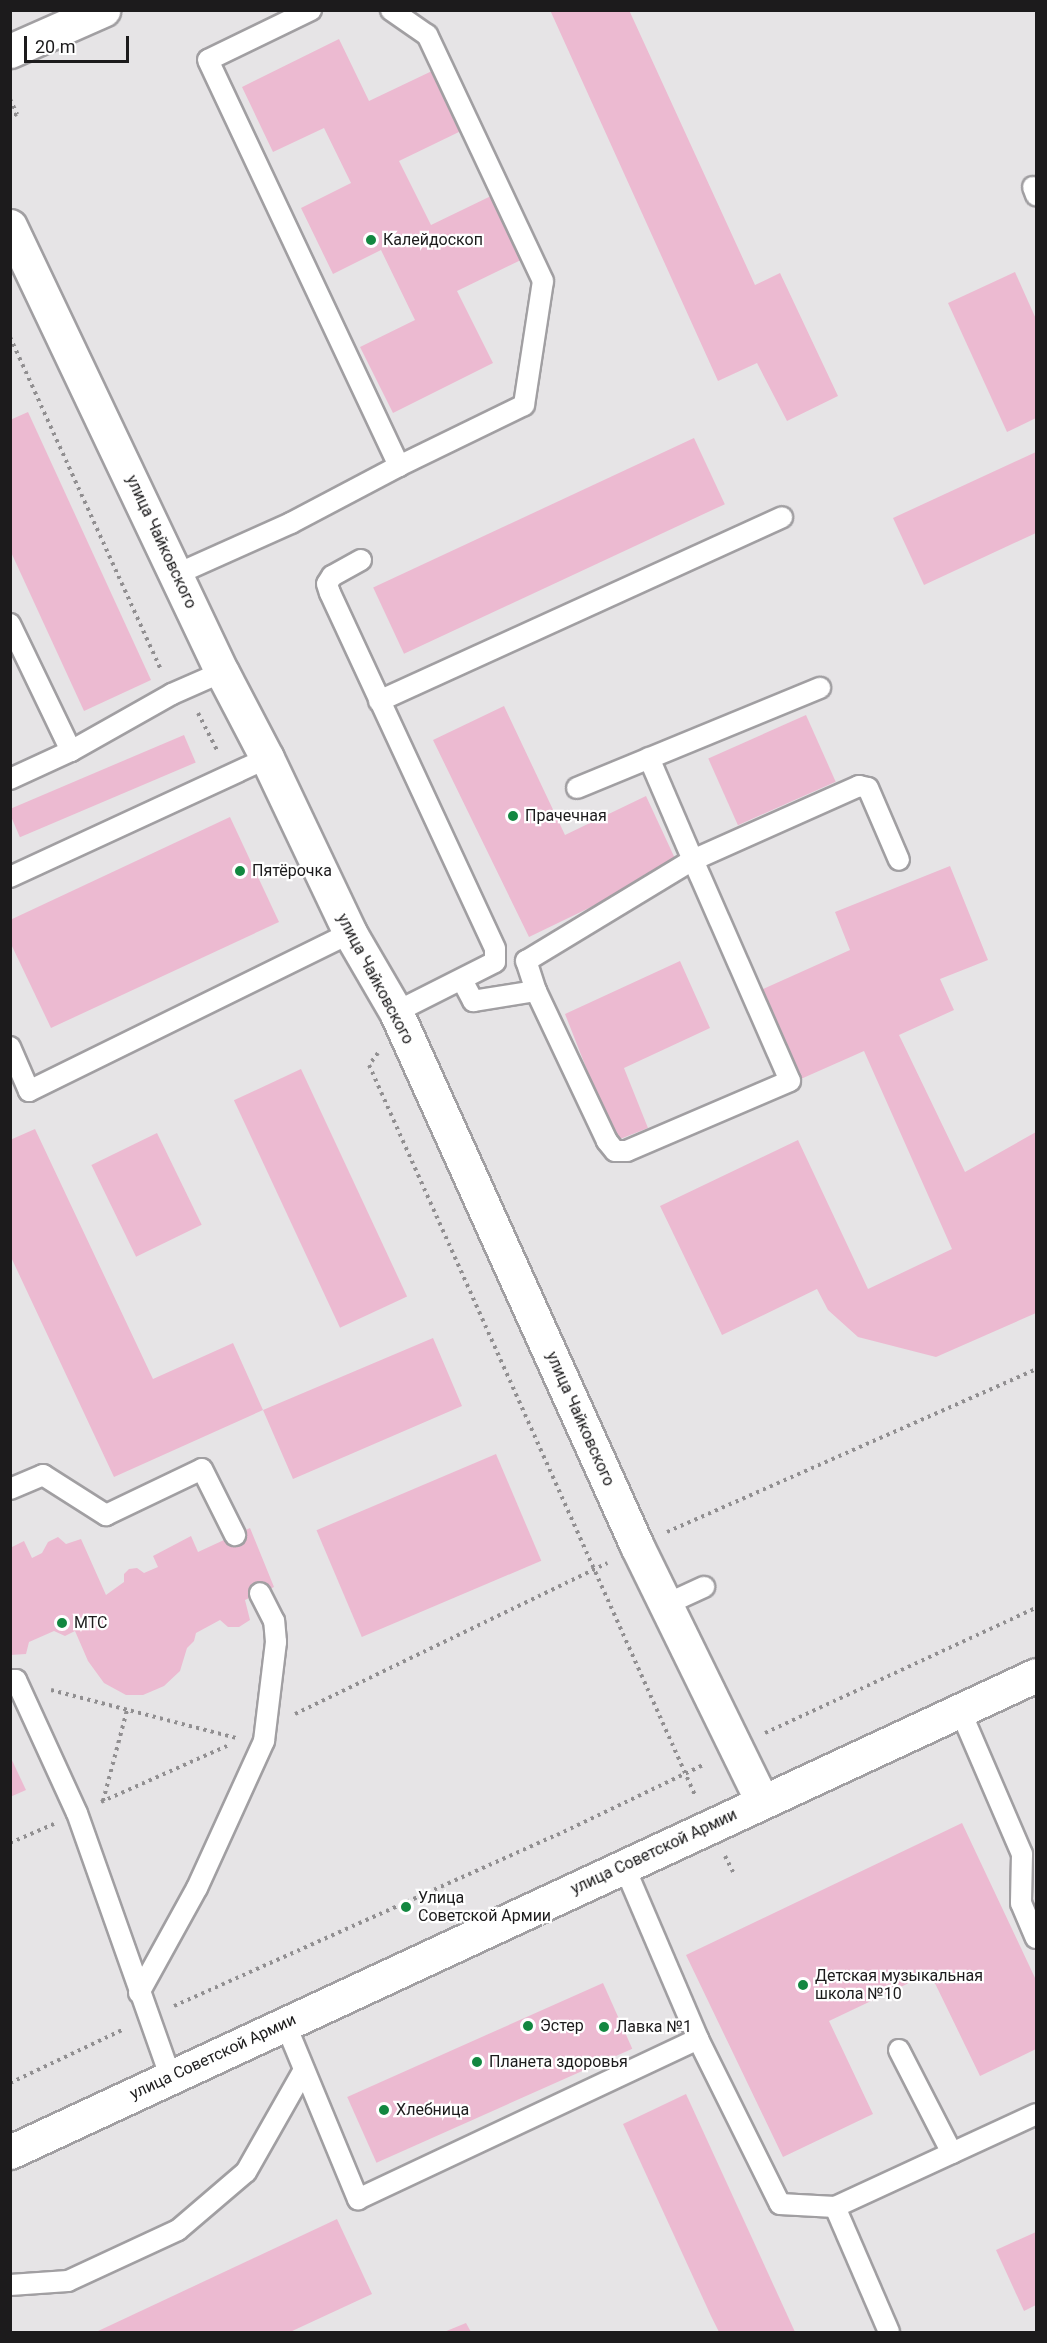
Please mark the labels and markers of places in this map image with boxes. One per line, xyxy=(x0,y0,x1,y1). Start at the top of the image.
place label: Калейдоскоп xyxy=(383,230,483,250)
marker: Калейдоскоп xyxy=(364,233,378,247)
place label: Прачечная xyxy=(525,806,607,826)
marker: Прачечная xyxy=(506,809,520,823)
place label: Пятёрочка xyxy=(252,861,332,881)
marker: Пятёрочка xyxy=(233,864,247,878)
place label: МТС xyxy=(74,1613,107,1633)
marker: МТС xyxy=(55,1616,69,1630)
place label: Улица Советской Армии xyxy=(418,1888,551,1926)
marker: Улица Советской Армии xyxy=(399,1900,413,1914)
place label: Детская музыкальная школа №10 xyxy=(815,1966,983,2004)
marker: Детская музыкальная школа №10 xyxy=(796,1978,810,1992)
place label: Эстер xyxy=(540,2016,584,2036)
place label: Лавка №1 xyxy=(616,2017,692,2037)
marker: Эстер xyxy=(521,2019,535,2033)
marker: Лавка №1 xyxy=(597,2020,611,2034)
place label: Планета здоровья xyxy=(489,2052,628,2072)
marker: Планета здоровья xyxy=(470,2055,484,2069)
place label: Хлебница xyxy=(396,2100,469,2120)
marker: Хлебница xyxy=(377,2103,391,2117)

